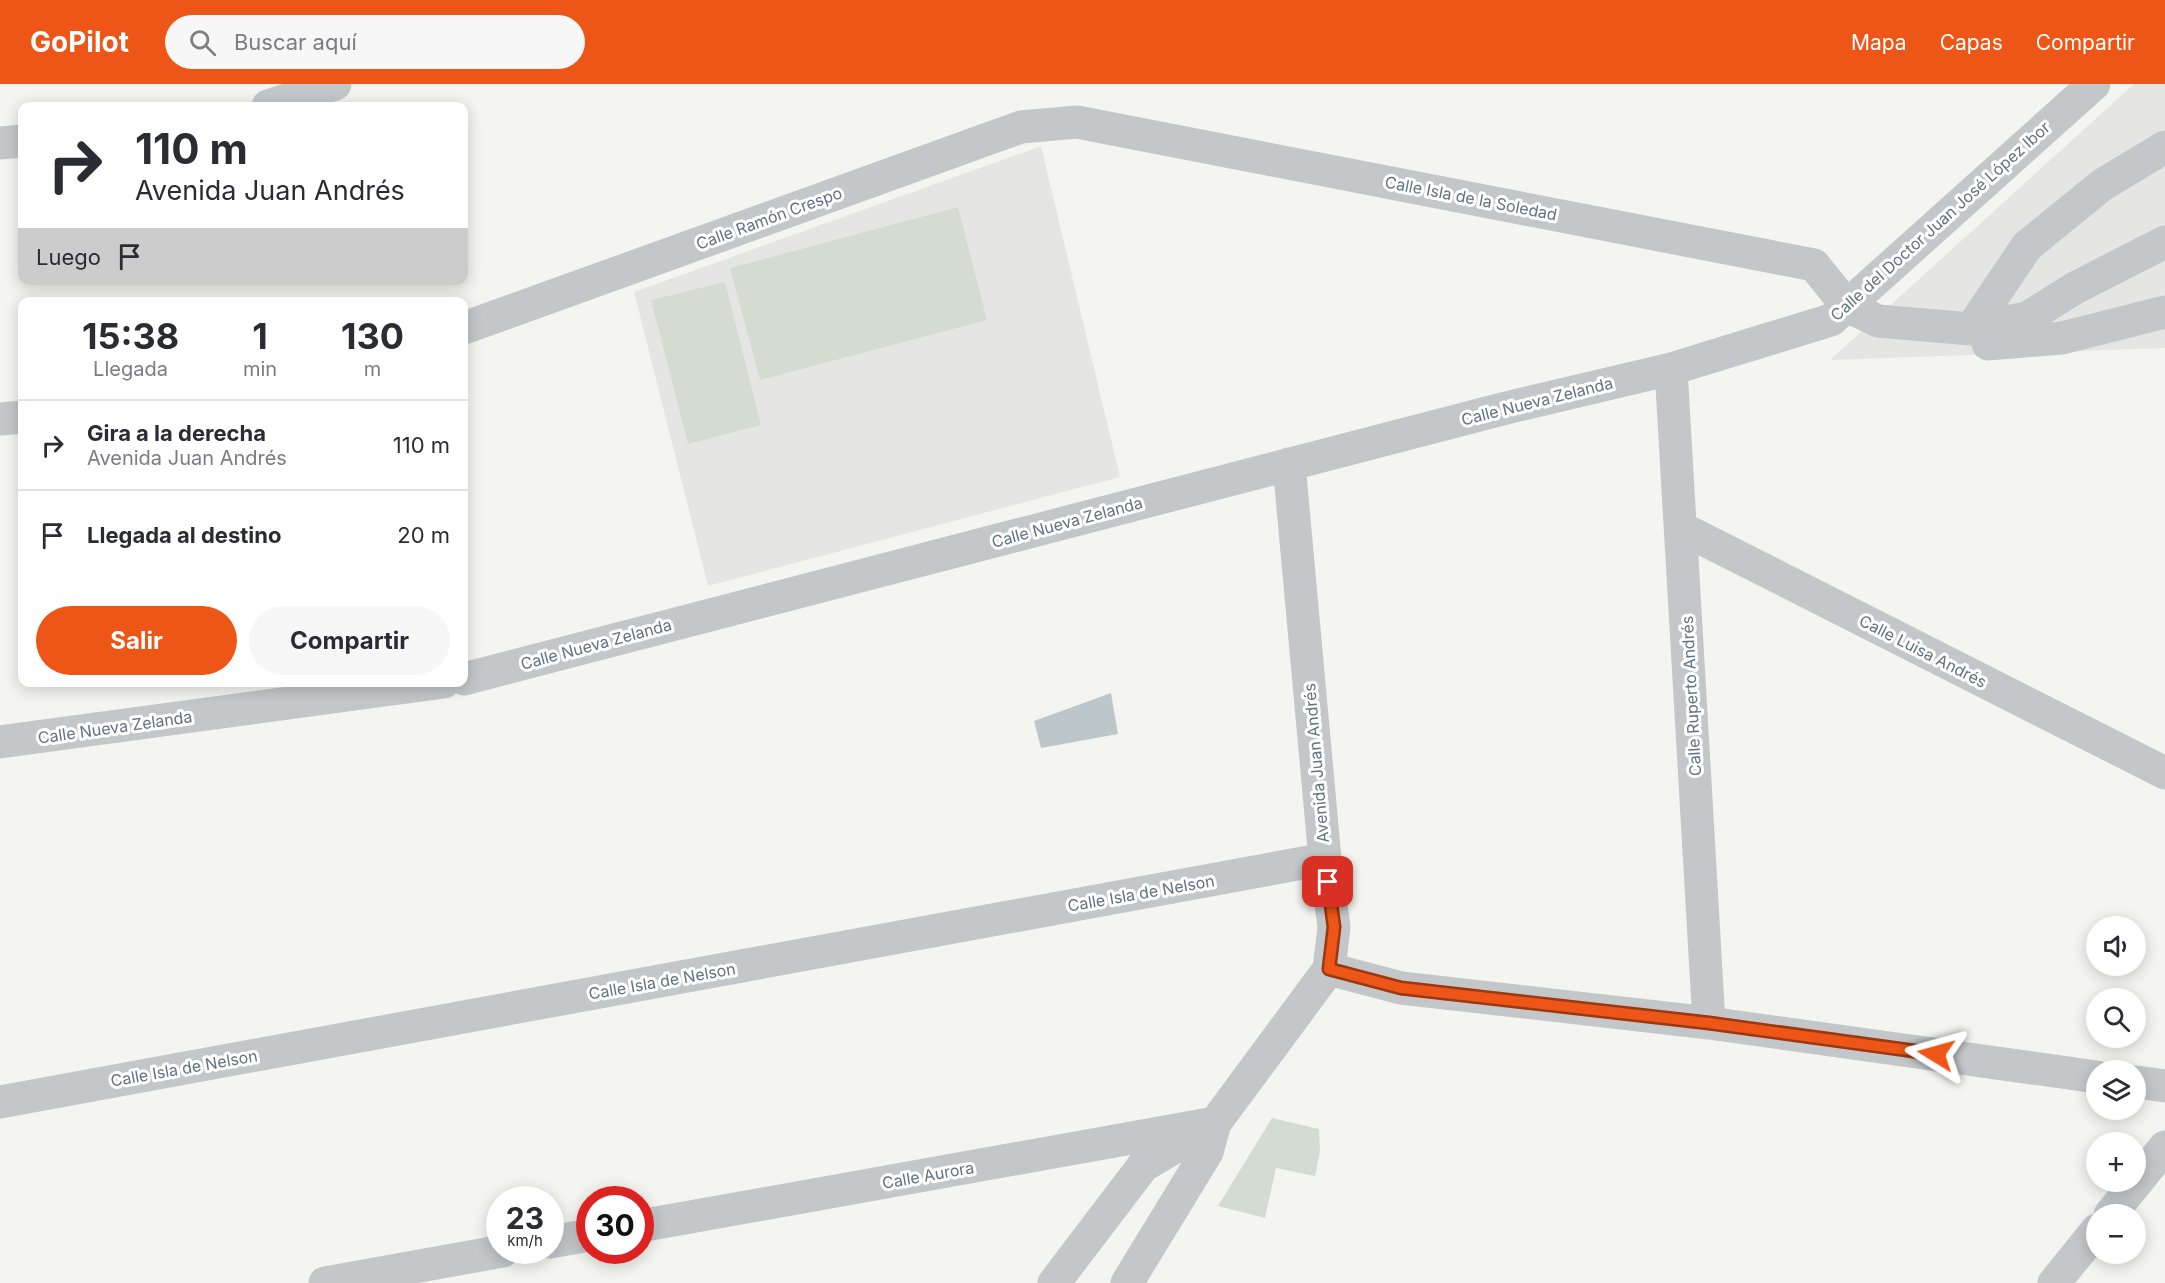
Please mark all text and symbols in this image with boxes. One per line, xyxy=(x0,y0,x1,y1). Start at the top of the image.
search box xyxy=(165,15,585,69)
text: GoPilot xyxy=(30,25,129,59)
icon: search xyxy=(186,26,219,59)
text: Buscar aquí xyxy=(234,29,357,55)
text: Mapa xyxy=(1851,30,1907,55)
text: Capas xyxy=(1940,30,2003,55)
text: Compartir xyxy=(2036,30,2135,55)
street label: Calle del Doctor Juan José López Ibor xyxy=(1826,117,2054,325)
text: 110 m xyxy=(135,123,248,174)
icon: right xyxy=(36,126,114,204)
street label: Calle Isla de la Soledad xyxy=(1383,171,1559,225)
text: Avenida Juan Andrés xyxy=(135,174,405,207)
street label: Calle Ramón Crespo xyxy=(693,182,845,254)
icon: arrive xyxy=(113,240,146,273)
text: Luego xyxy=(36,244,101,270)
text: 15:38 xyxy=(82,314,179,358)
text: 1 xyxy=(252,314,268,358)
text: 130 xyxy=(341,314,404,358)
text: Llegada xyxy=(93,357,168,381)
text: min xyxy=(243,357,277,381)
text: m xyxy=(364,357,381,381)
street label: Calle Nueva Zelanda xyxy=(1459,372,1615,430)
text: Gira a la derecha xyxy=(87,420,266,446)
icon: right xyxy=(36,429,69,462)
text: 110 m xyxy=(393,432,450,458)
text: Avenida Juan Andrés xyxy=(87,446,287,470)
street label: Calle Nueva Zelanda xyxy=(989,492,1145,552)
icon: arrive xyxy=(36,519,69,552)
text: Llegada al destino xyxy=(87,522,281,548)
text: 20 m xyxy=(397,522,450,548)
button: Salir xyxy=(36,606,237,675)
button: Compartir xyxy=(249,606,450,675)
street label: Calle Luisa Andrés xyxy=(1856,610,1990,692)
street label: Calle Nueva Zelanda xyxy=(518,614,674,674)
street label: Calle Ruperto Andrés xyxy=(1677,615,1705,777)
street label: Avenida Juan Andrés xyxy=(1299,682,1333,844)
street label: Calle Nueva Zelanda xyxy=(37,706,193,748)
pin xyxy=(1302,856,1353,907)
icon: arrive xyxy=(1311,865,1344,898)
street label: Calle Isla de Nelson xyxy=(1066,870,1216,916)
map controls xyxy=(2086,916,2146,1264)
button: sound xyxy=(2086,916,2146,976)
street label: Calle Isla de Nelson xyxy=(587,958,737,1004)
button: search xyxy=(2086,988,2146,1048)
position arrow xyxy=(1904,1022,1968,1086)
street label: Calle Isla de Nelson xyxy=(109,1045,259,1091)
button: layers xyxy=(2086,1060,2146,1120)
button: + xyxy=(2086,1132,2146,1192)
street label: Calle Aurora xyxy=(880,1157,976,1193)
speed limit sign: 30 xyxy=(576,1186,654,1264)
text: 23 xyxy=(506,1200,544,1236)
button: − xyxy=(2086,1204,2146,1264)
text: km/h xyxy=(507,1231,543,1250)

